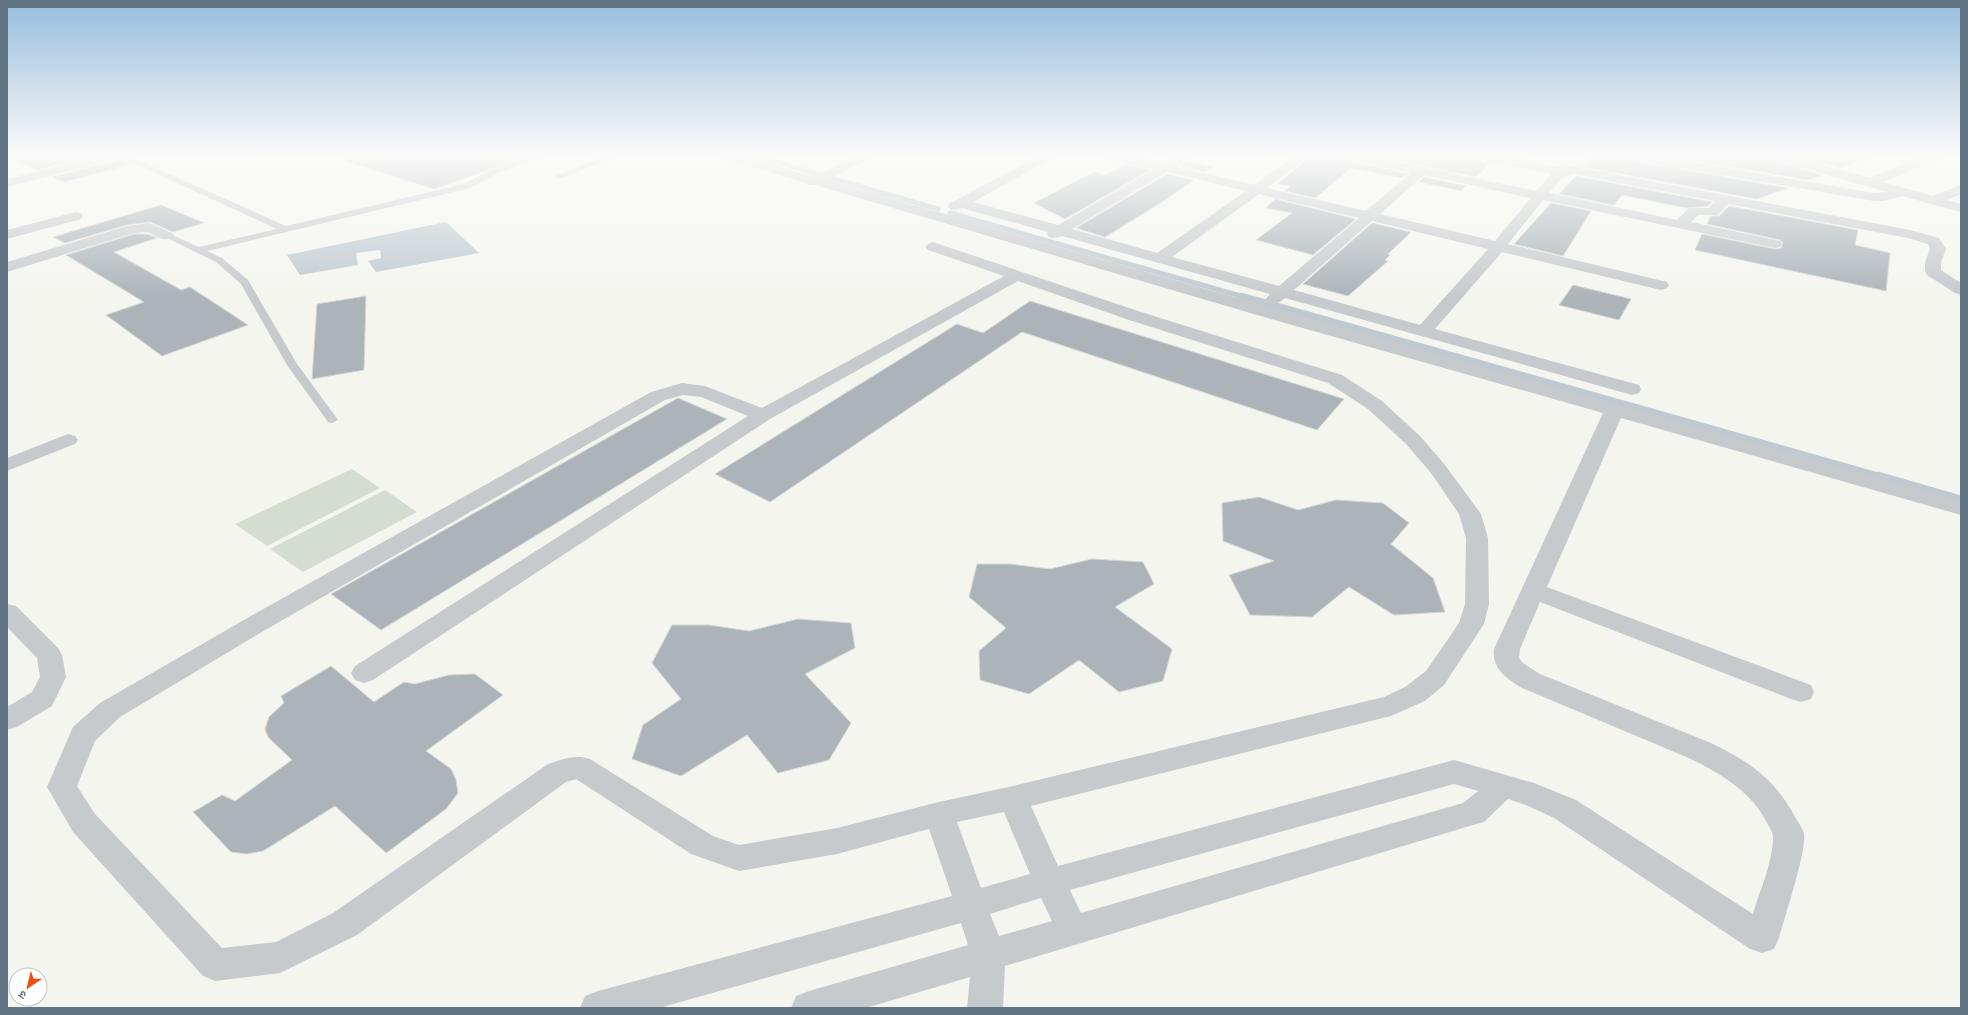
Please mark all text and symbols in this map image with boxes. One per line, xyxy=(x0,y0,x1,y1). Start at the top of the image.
north arrow xyxy=(8,967,48,1007)
text: उ xyxy=(15,987,29,1003)

